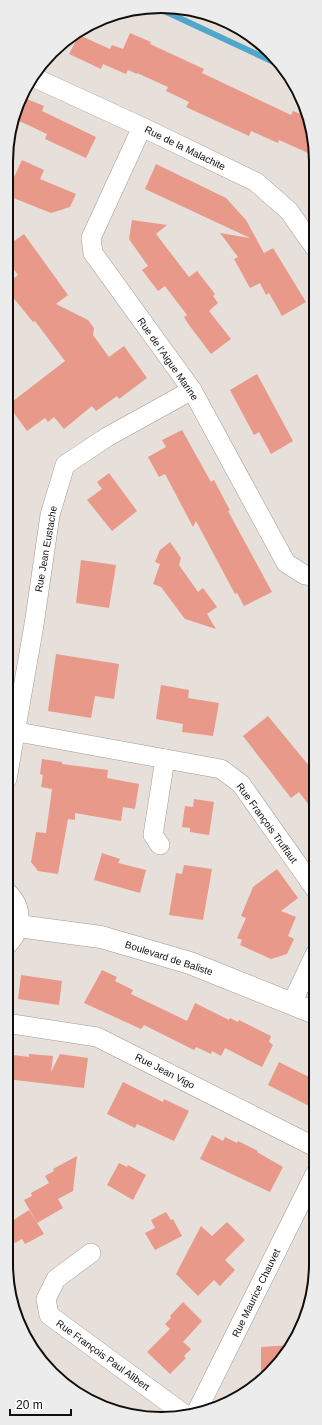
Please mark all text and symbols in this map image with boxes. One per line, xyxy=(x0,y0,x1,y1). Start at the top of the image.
street label: Rue de la Malachite xyxy=(143,124,228,173)
street label: Rue de l'Aigue Marine xyxy=(135,316,201,403)
street label: Rue Jean Eustache xyxy=(33,505,59,593)
street label: Rue François Truffaut xyxy=(234,781,300,865)
street label: Boulevard de Baliste xyxy=(124,939,215,978)
street label: Rue Jean Vigo xyxy=(133,1051,197,1091)
street label: Rue Maurice Chauvet xyxy=(230,1247,282,1339)
street label: Rue François Paul Alibert xyxy=(54,1317,152,1393)
scale bar xyxy=(10,1391,71,1417)
text: 20 m xyxy=(16,1398,43,1412)

